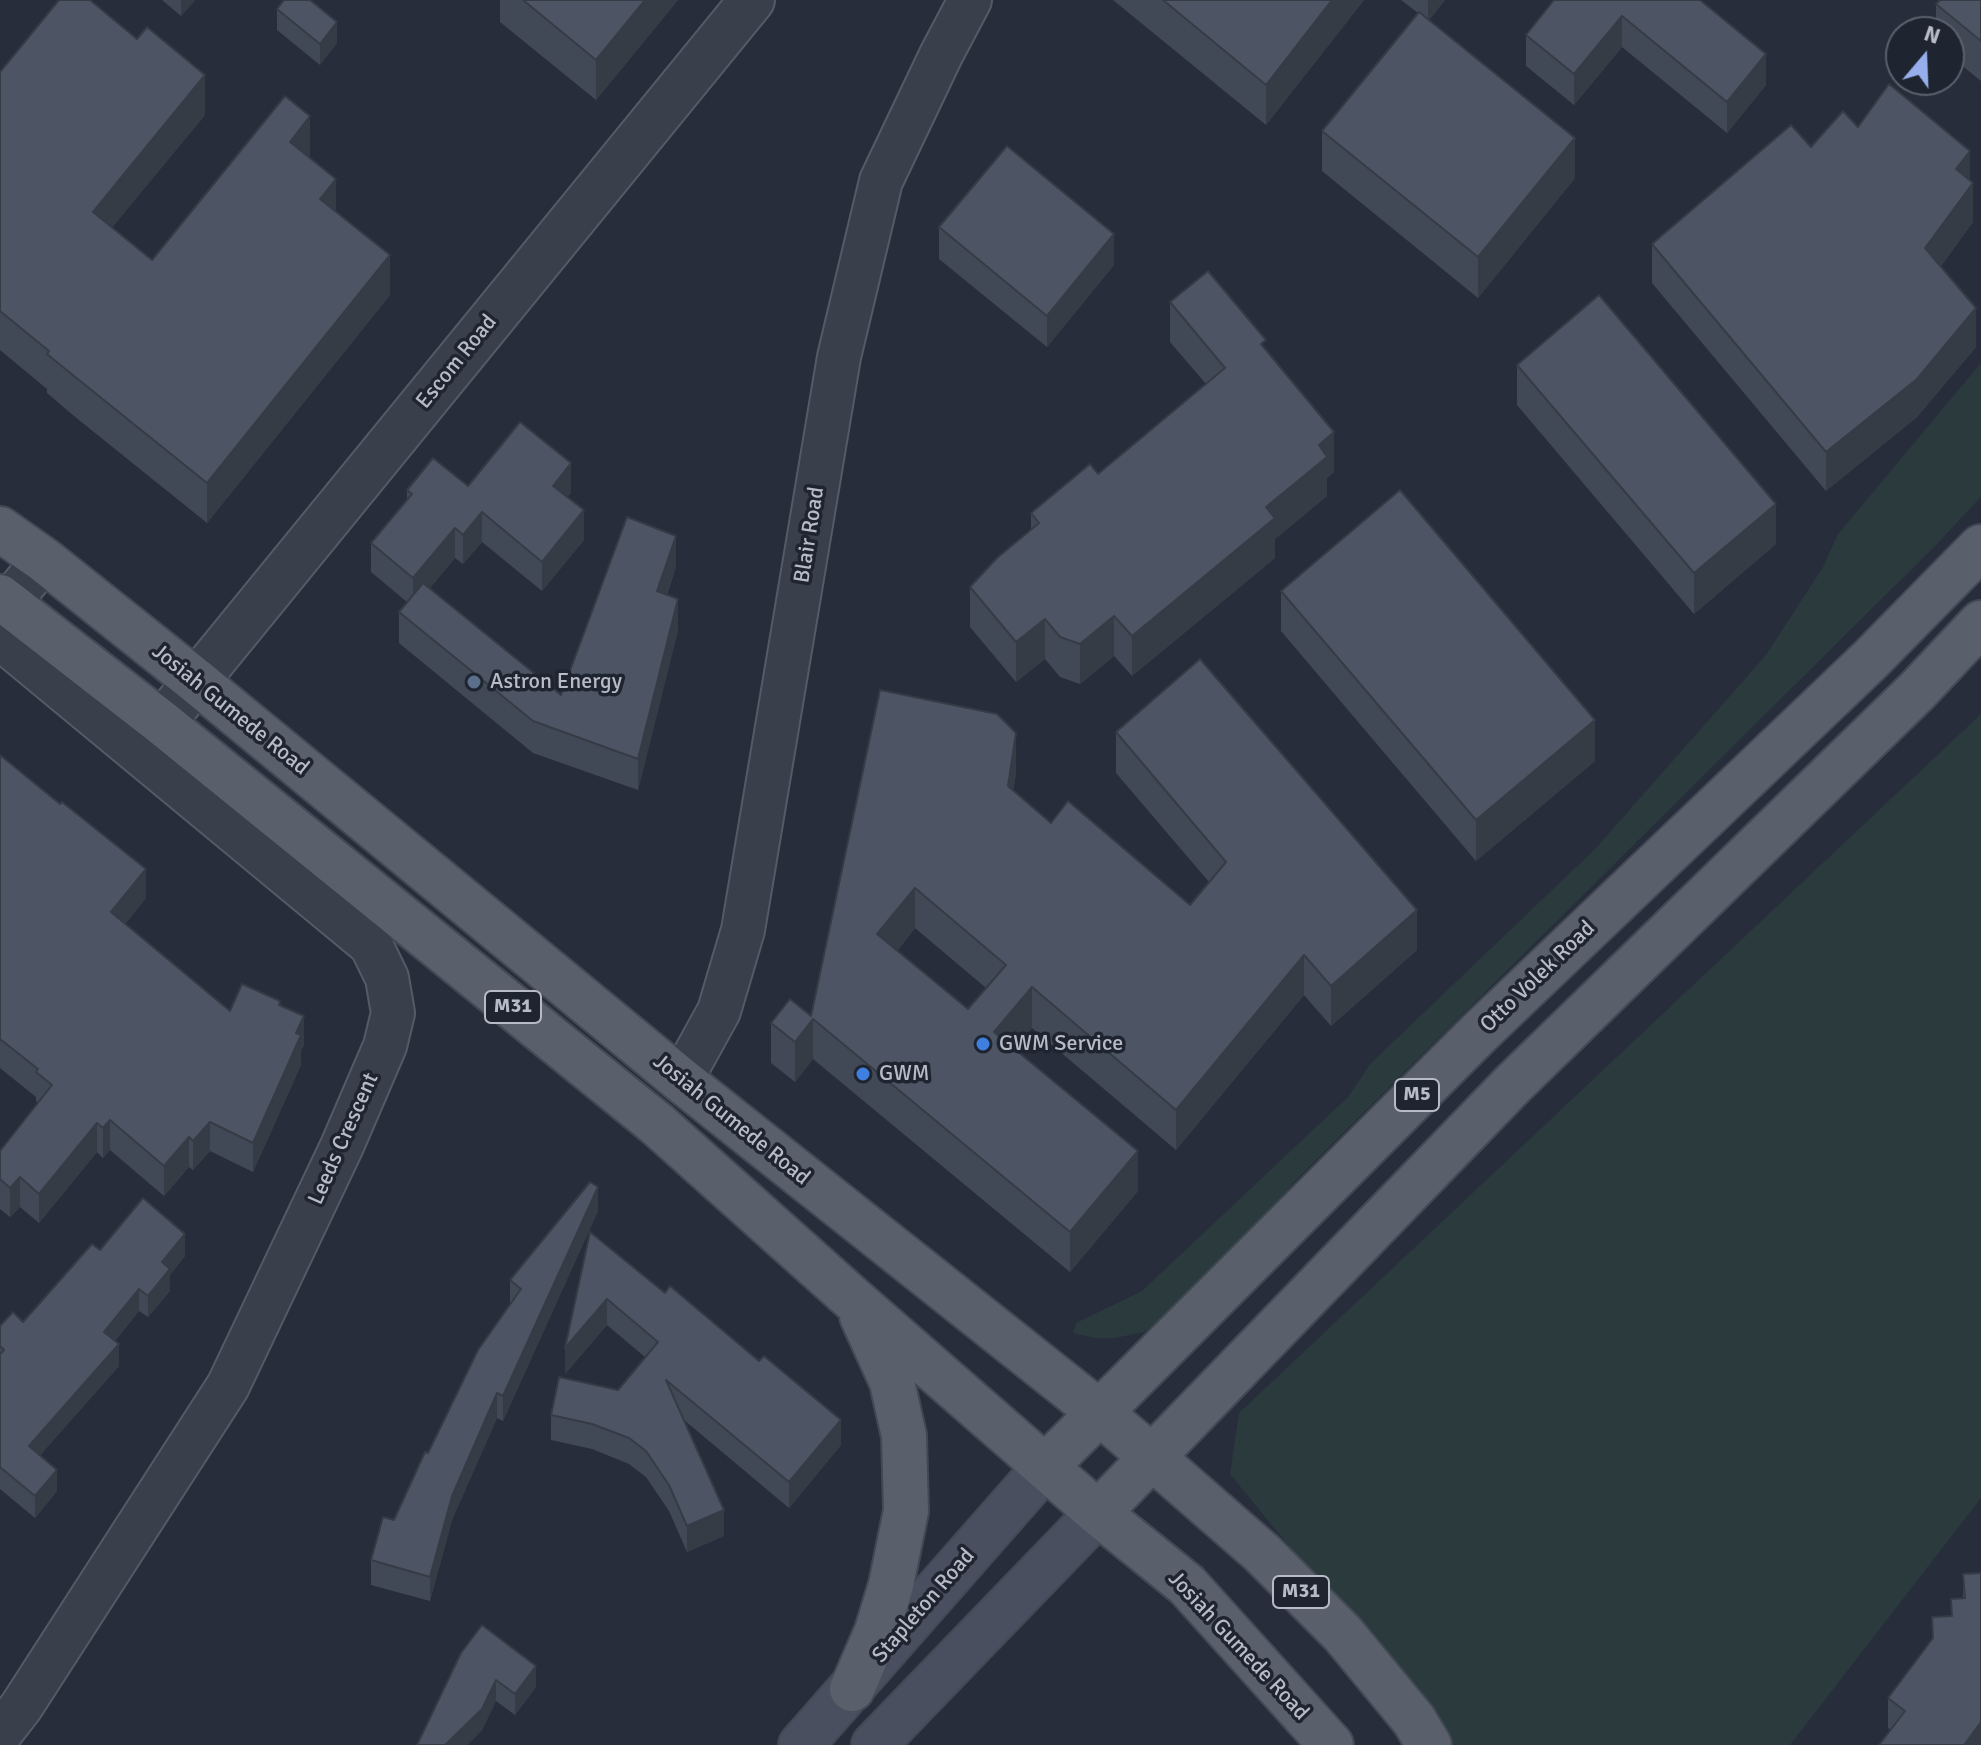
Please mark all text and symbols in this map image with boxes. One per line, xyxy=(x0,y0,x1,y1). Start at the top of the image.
north arrow xyxy=(1885,16,1965,96)
text: N xyxy=(1921,19,1944,50)
street label: Escom Road xyxy=(411,310,503,414)
street label: Blair Road xyxy=(789,485,831,585)
street label: Josiah Gumede Road xyxy=(146,639,314,781)
place label: Astron Energy xyxy=(490,669,622,695)
marker: Astron Energy xyxy=(465,673,483,691)
street label: Otto Volek Road xyxy=(1475,916,1601,1038)
road number: M31 xyxy=(485,991,541,1023)
place label: GWM Service xyxy=(999,1031,1123,1057)
marker: GWM Service xyxy=(974,1035,992,1053)
street label: Josiah Gumede Road xyxy=(647,1049,815,1191)
place label: GWM xyxy=(879,1061,929,1087)
marker: GWM xyxy=(854,1065,872,1083)
street label: Leeds Crescent xyxy=(303,1069,385,1209)
road number: M5 xyxy=(1395,1079,1439,1111)
street label: Stapleton Road xyxy=(867,1543,981,1669)
street label: Josiah Gumede Road xyxy=(1162,1566,1314,1726)
road number: M31 xyxy=(1273,1576,1329,1608)

